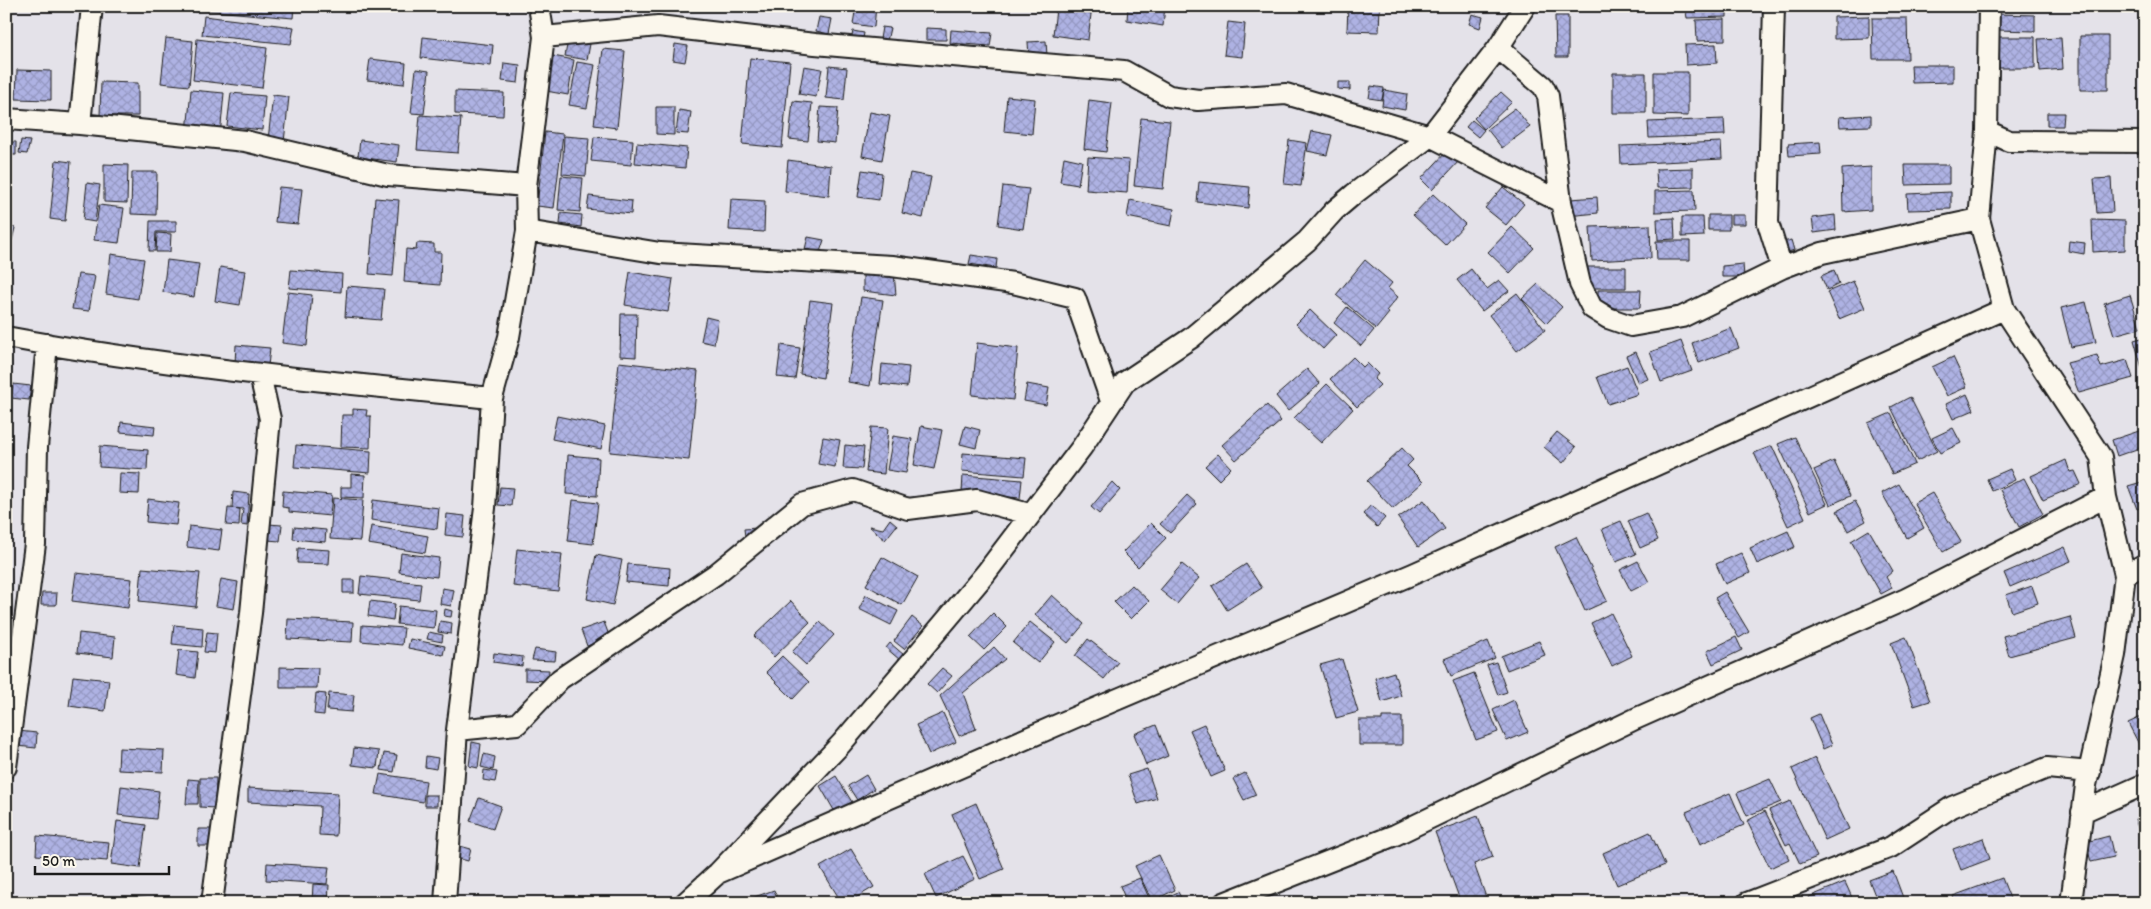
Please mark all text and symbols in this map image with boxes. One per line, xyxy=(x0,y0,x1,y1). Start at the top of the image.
scale bar xyxy=(35,844,169,876)
text: 50 m xyxy=(42,852,75,870)

